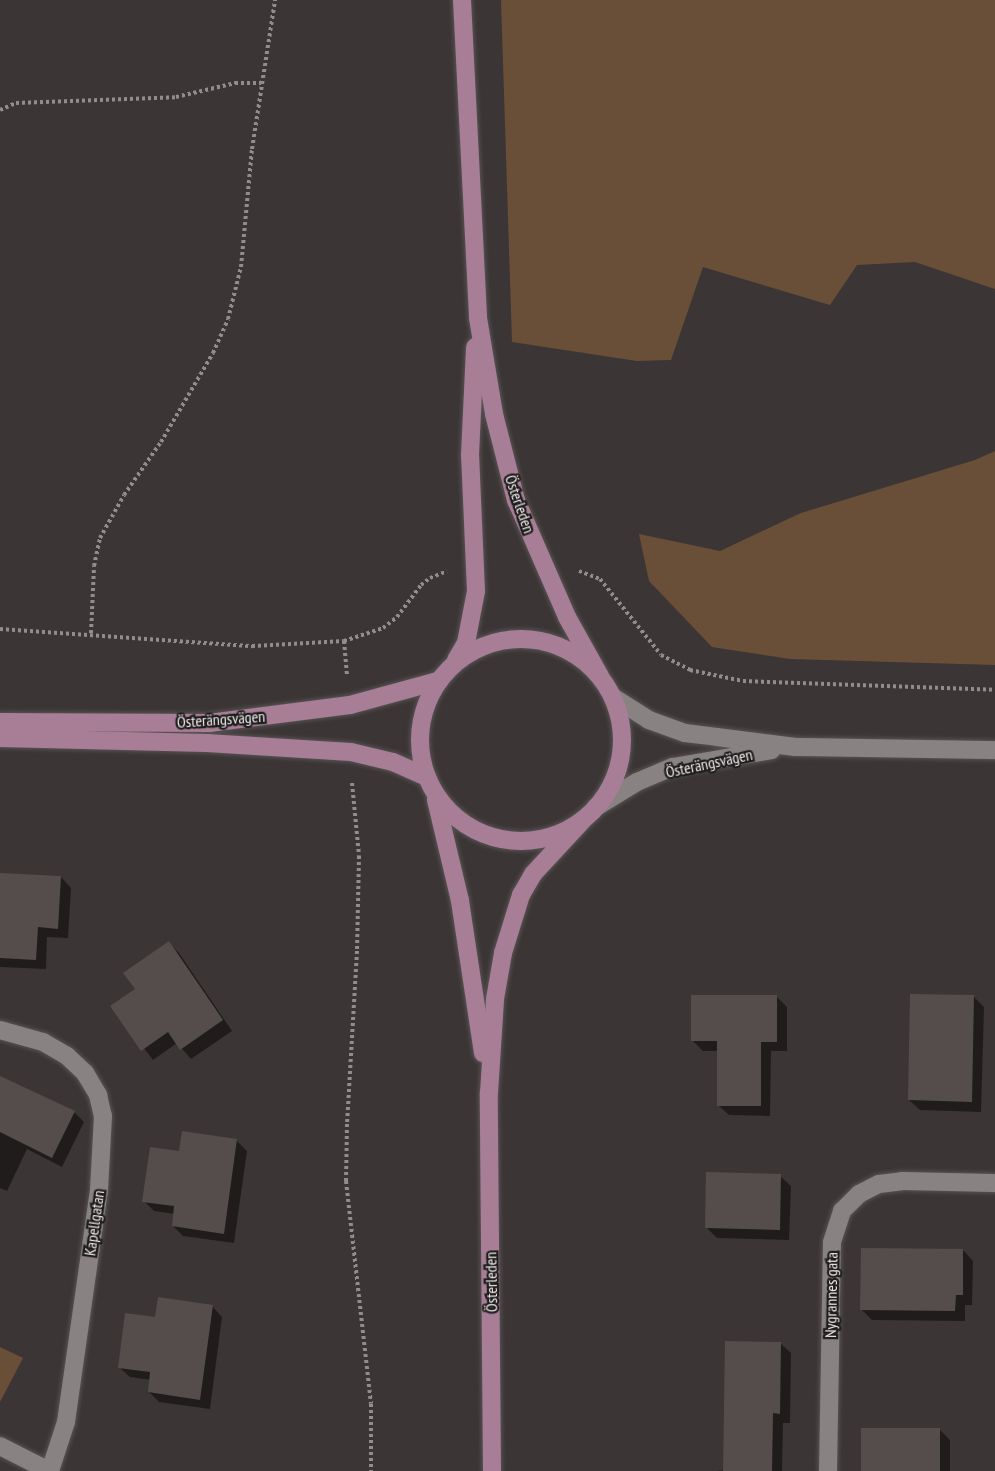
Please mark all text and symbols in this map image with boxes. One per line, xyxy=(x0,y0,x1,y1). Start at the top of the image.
street label: Österleden xyxy=(501,472,539,536)
street label: Österängsvägen xyxy=(176,706,266,732)
street label: Österängsvägen xyxy=(664,744,754,782)
street label: Kapellgatan xyxy=(80,1189,108,1257)
street label: Österleden xyxy=(481,1252,501,1312)
street label: Nygrannes gata xyxy=(821,1252,841,1338)

